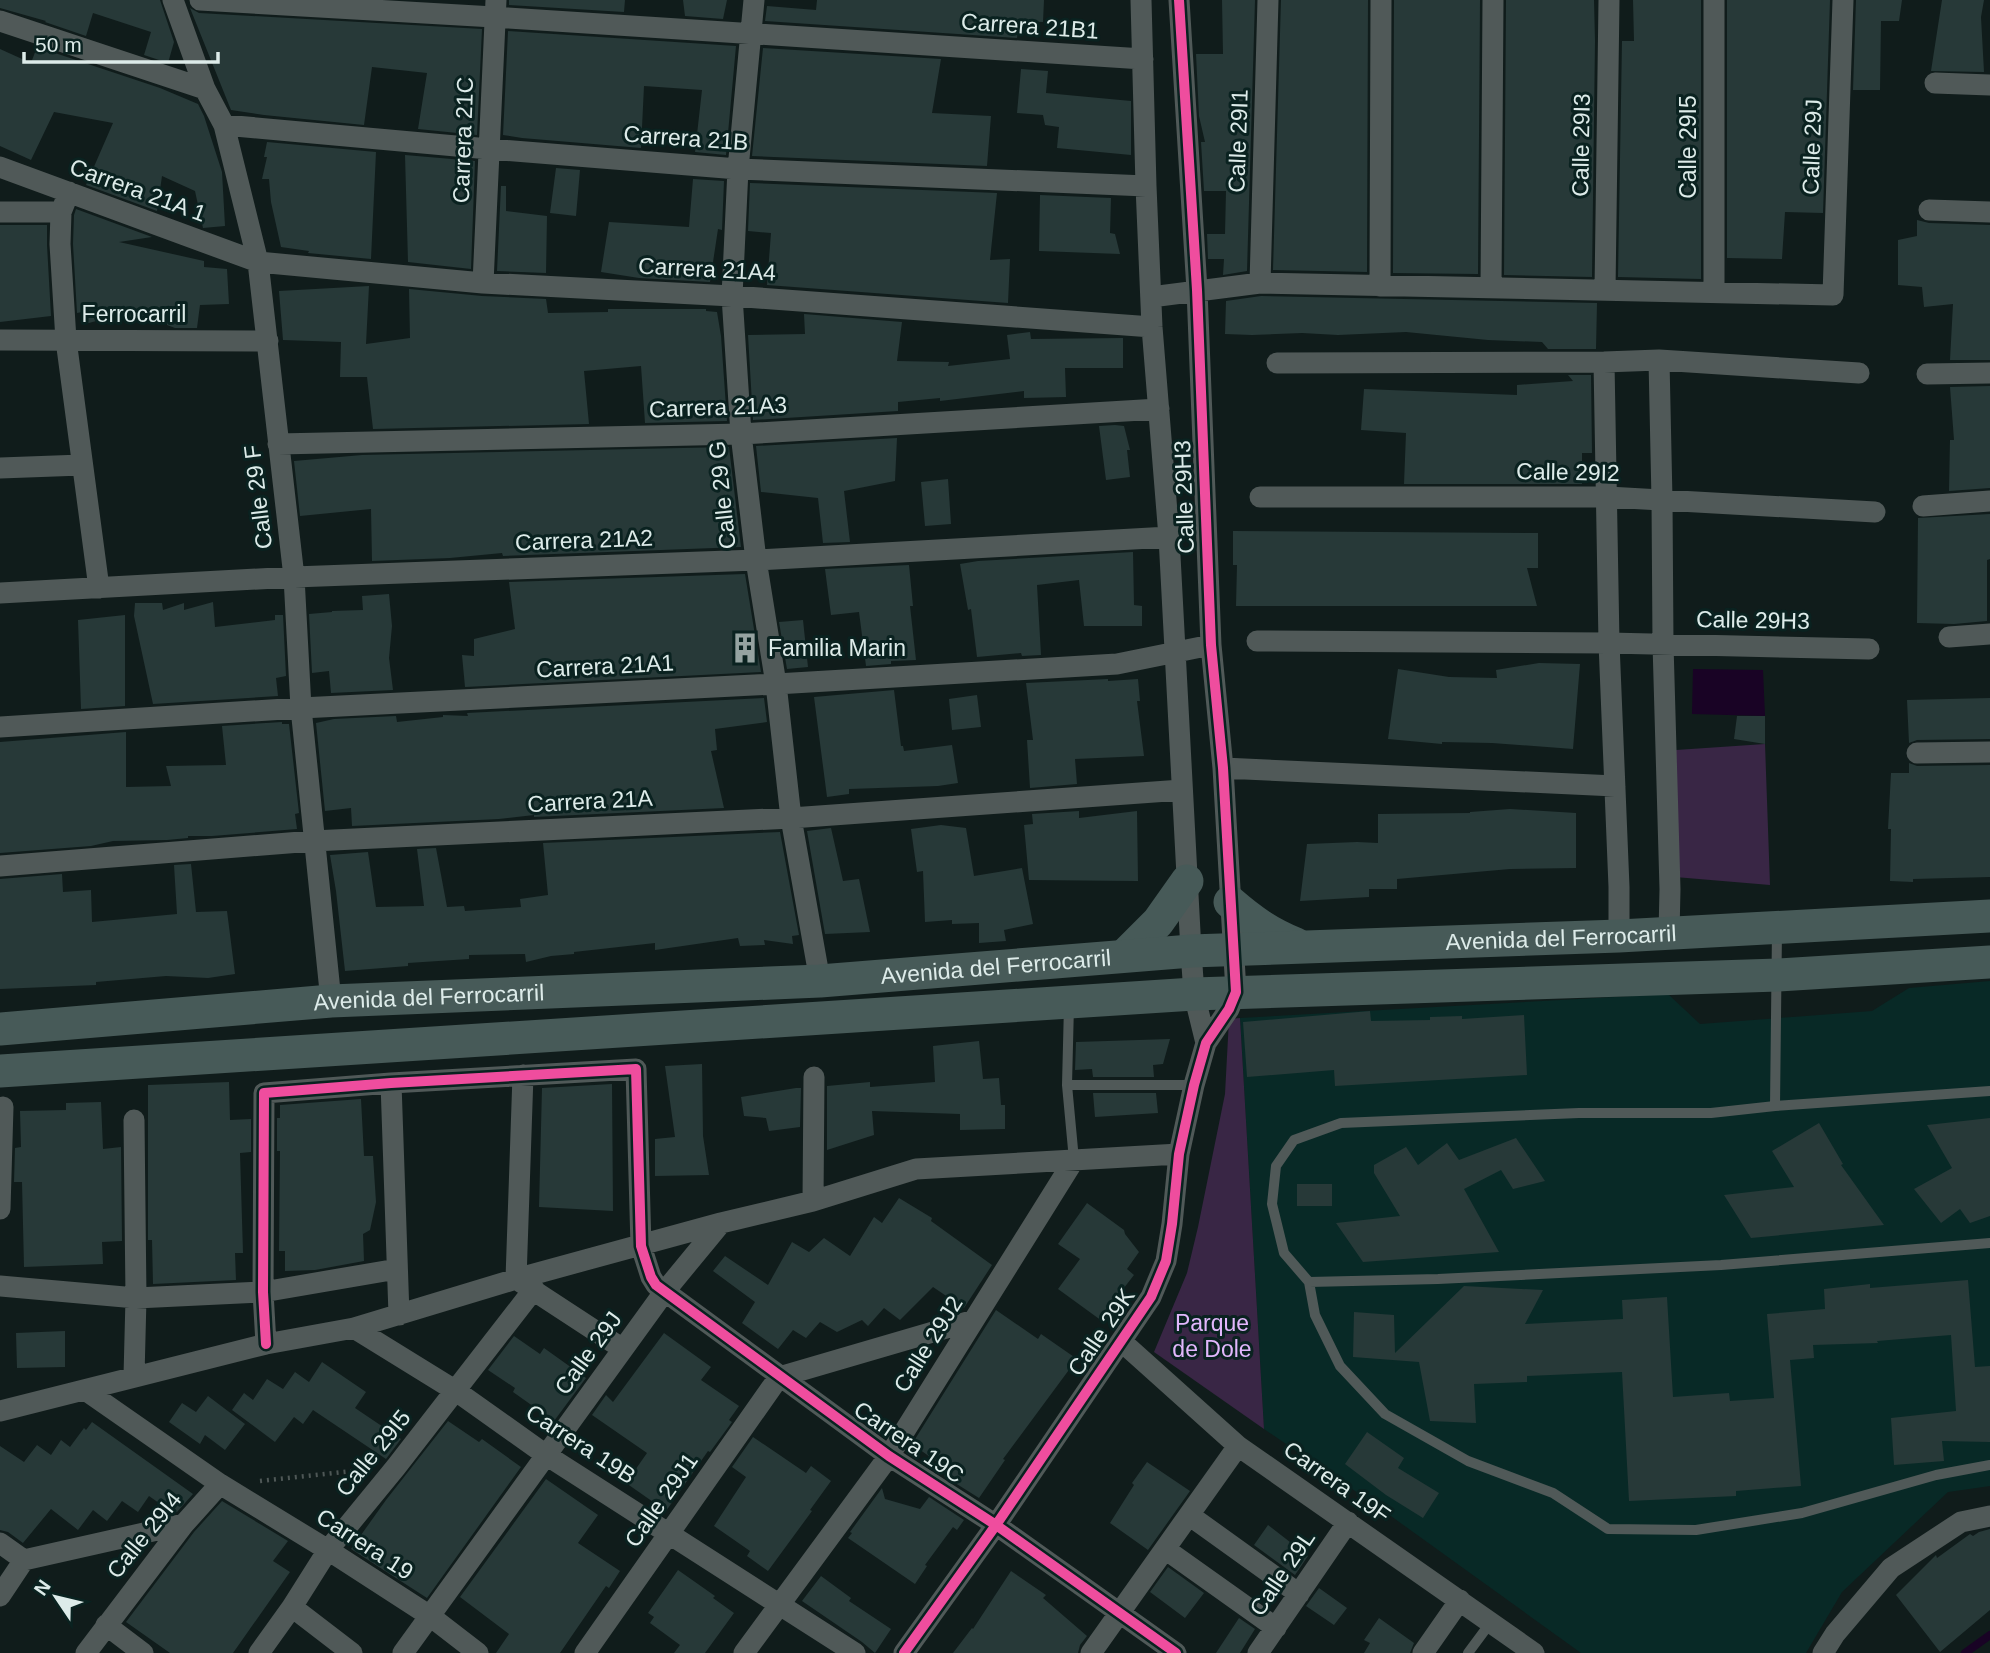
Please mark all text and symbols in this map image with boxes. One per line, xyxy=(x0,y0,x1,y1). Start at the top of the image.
street label: Carrera 21B1 xyxy=(960,8,1100,44)
scale bar xyxy=(24,21,219,65)
text: 50 m xyxy=(35,33,82,56)
street label: Carrera 21C xyxy=(448,76,478,204)
street label: Calle 29I1 xyxy=(1223,89,1253,193)
street label: Calle 29I3 xyxy=(1567,93,1595,197)
street label: Calle 29I5 xyxy=(1675,95,1701,199)
street label: Calle 29J xyxy=(1797,99,1827,195)
street label: Carrera 21B xyxy=(623,121,749,155)
street label: Carrera 21A 1 xyxy=(66,153,210,227)
street label: Carrera 21A4 xyxy=(637,252,777,286)
street label: Ferrocarril xyxy=(82,301,186,327)
street label: Carrera 21A3 xyxy=(649,392,787,422)
street label: Calle 29 G xyxy=(703,440,741,550)
street label: Calle 29H3 xyxy=(1169,440,1199,554)
street label: Calle 29 F xyxy=(239,443,277,551)
street label: Calle 29I2 xyxy=(1516,458,1620,486)
street label: Carrera 21A2 xyxy=(515,525,653,555)
street label: Calle 29H3 xyxy=(1696,606,1810,634)
building icon: Familia Marin xyxy=(728,631,762,665)
place label: Familia Marin xyxy=(768,635,906,661)
street label: Carrera 21A1 xyxy=(535,649,675,683)
street label: Carrera 21A xyxy=(527,785,654,817)
street label: Avenida del Ferrocarril xyxy=(1445,920,1677,955)
street label: Avenida del Ferrocarril xyxy=(880,945,1112,989)
street label: Avenida del Ferrocarril xyxy=(312,979,545,1015)
street label: Calle 29K xyxy=(1062,1283,1140,1381)
street label: Calle 29J2 xyxy=(888,1291,968,1397)
street label: Calle 29J xyxy=(549,1307,627,1399)
park label: Parque de Dole xyxy=(1172,1310,1252,1362)
street label: Carrera 19C xyxy=(849,1396,969,1488)
street label: Carrera 19B xyxy=(521,1399,641,1489)
street label: Calle 29I5 xyxy=(330,1405,416,1501)
street label: Carrera 19F xyxy=(1279,1436,1395,1528)
street label: Calle 29J1 xyxy=(619,1448,703,1552)
street label: Calle 29I4 xyxy=(101,1486,187,1583)
street label: Carrera 19 xyxy=(312,1503,418,1585)
street label: Calle 29L xyxy=(1244,1525,1320,1621)
north arrow xyxy=(21,1562,91,1632)
text: N xyxy=(30,1576,55,1599)

